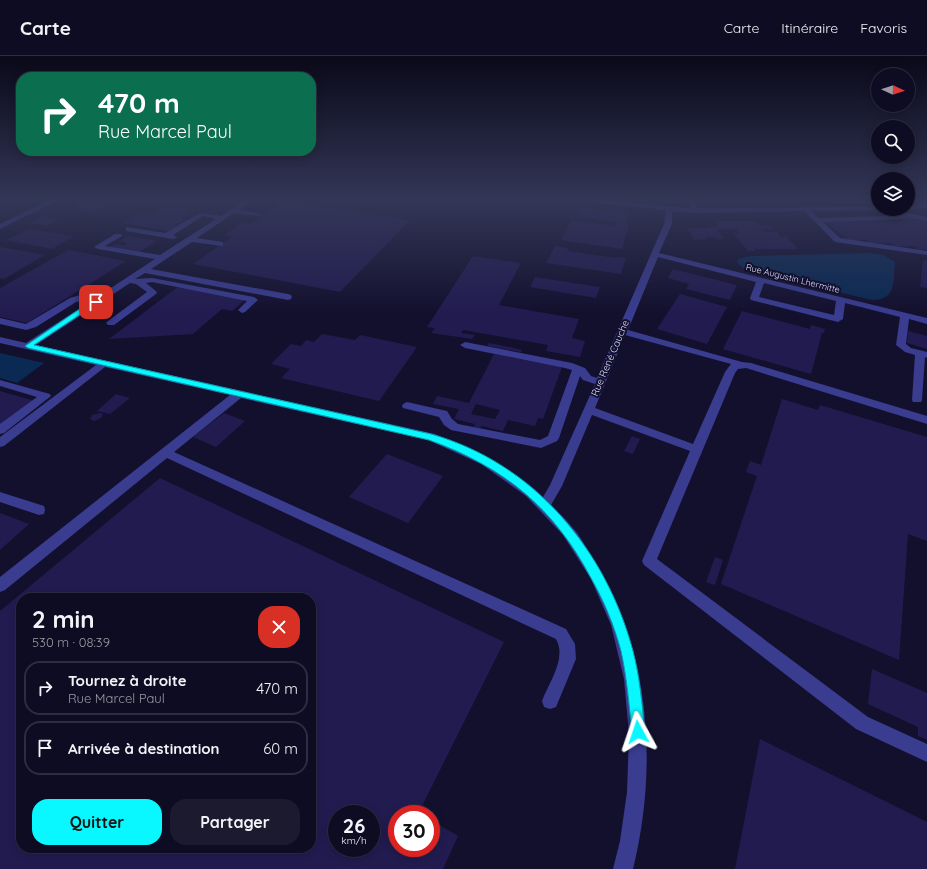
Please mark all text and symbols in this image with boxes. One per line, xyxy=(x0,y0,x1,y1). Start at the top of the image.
text: Carte xyxy=(20,16,71,40)
text: Carte xyxy=(724,19,759,37)
text: Itinéraire xyxy=(781,19,838,37)
text: Favoris xyxy=(860,19,907,37)
north arrow xyxy=(871,68,915,112)
map controls xyxy=(871,68,915,216)
text: 470 m xyxy=(98,85,180,120)
icon: right xyxy=(32,88,84,140)
text: Rue Marcel Paul xyxy=(98,120,232,143)
button: search xyxy=(871,120,915,164)
button: layers xyxy=(871,172,915,216)
street label: Rue Augustin Lhermitte xyxy=(745,261,841,295)
pin xyxy=(79,285,113,319)
icon: arrive xyxy=(85,291,107,313)
street label: Rue René Cauche xyxy=(588,317,632,398)
text: 2 min xyxy=(32,604,94,634)
button: close xyxy=(258,606,300,648)
text: 530 m · 08:39 xyxy=(32,634,110,650)
text: Tournez à droite xyxy=(68,671,187,690)
icon: right xyxy=(34,677,56,699)
text: 470 m xyxy=(256,679,298,698)
text: Rue Marcel Paul xyxy=(68,690,165,706)
position arrow xyxy=(617,711,659,753)
icon: arrive xyxy=(34,737,56,759)
text: Arrivée à destination xyxy=(68,739,220,758)
text: 60 m xyxy=(263,739,298,758)
button: Quitter xyxy=(32,799,162,845)
button: Partager xyxy=(170,799,300,845)
speed limit sign: 30 xyxy=(388,805,440,857)
text: 26 xyxy=(343,813,365,838)
text: km/h xyxy=(341,834,367,847)

